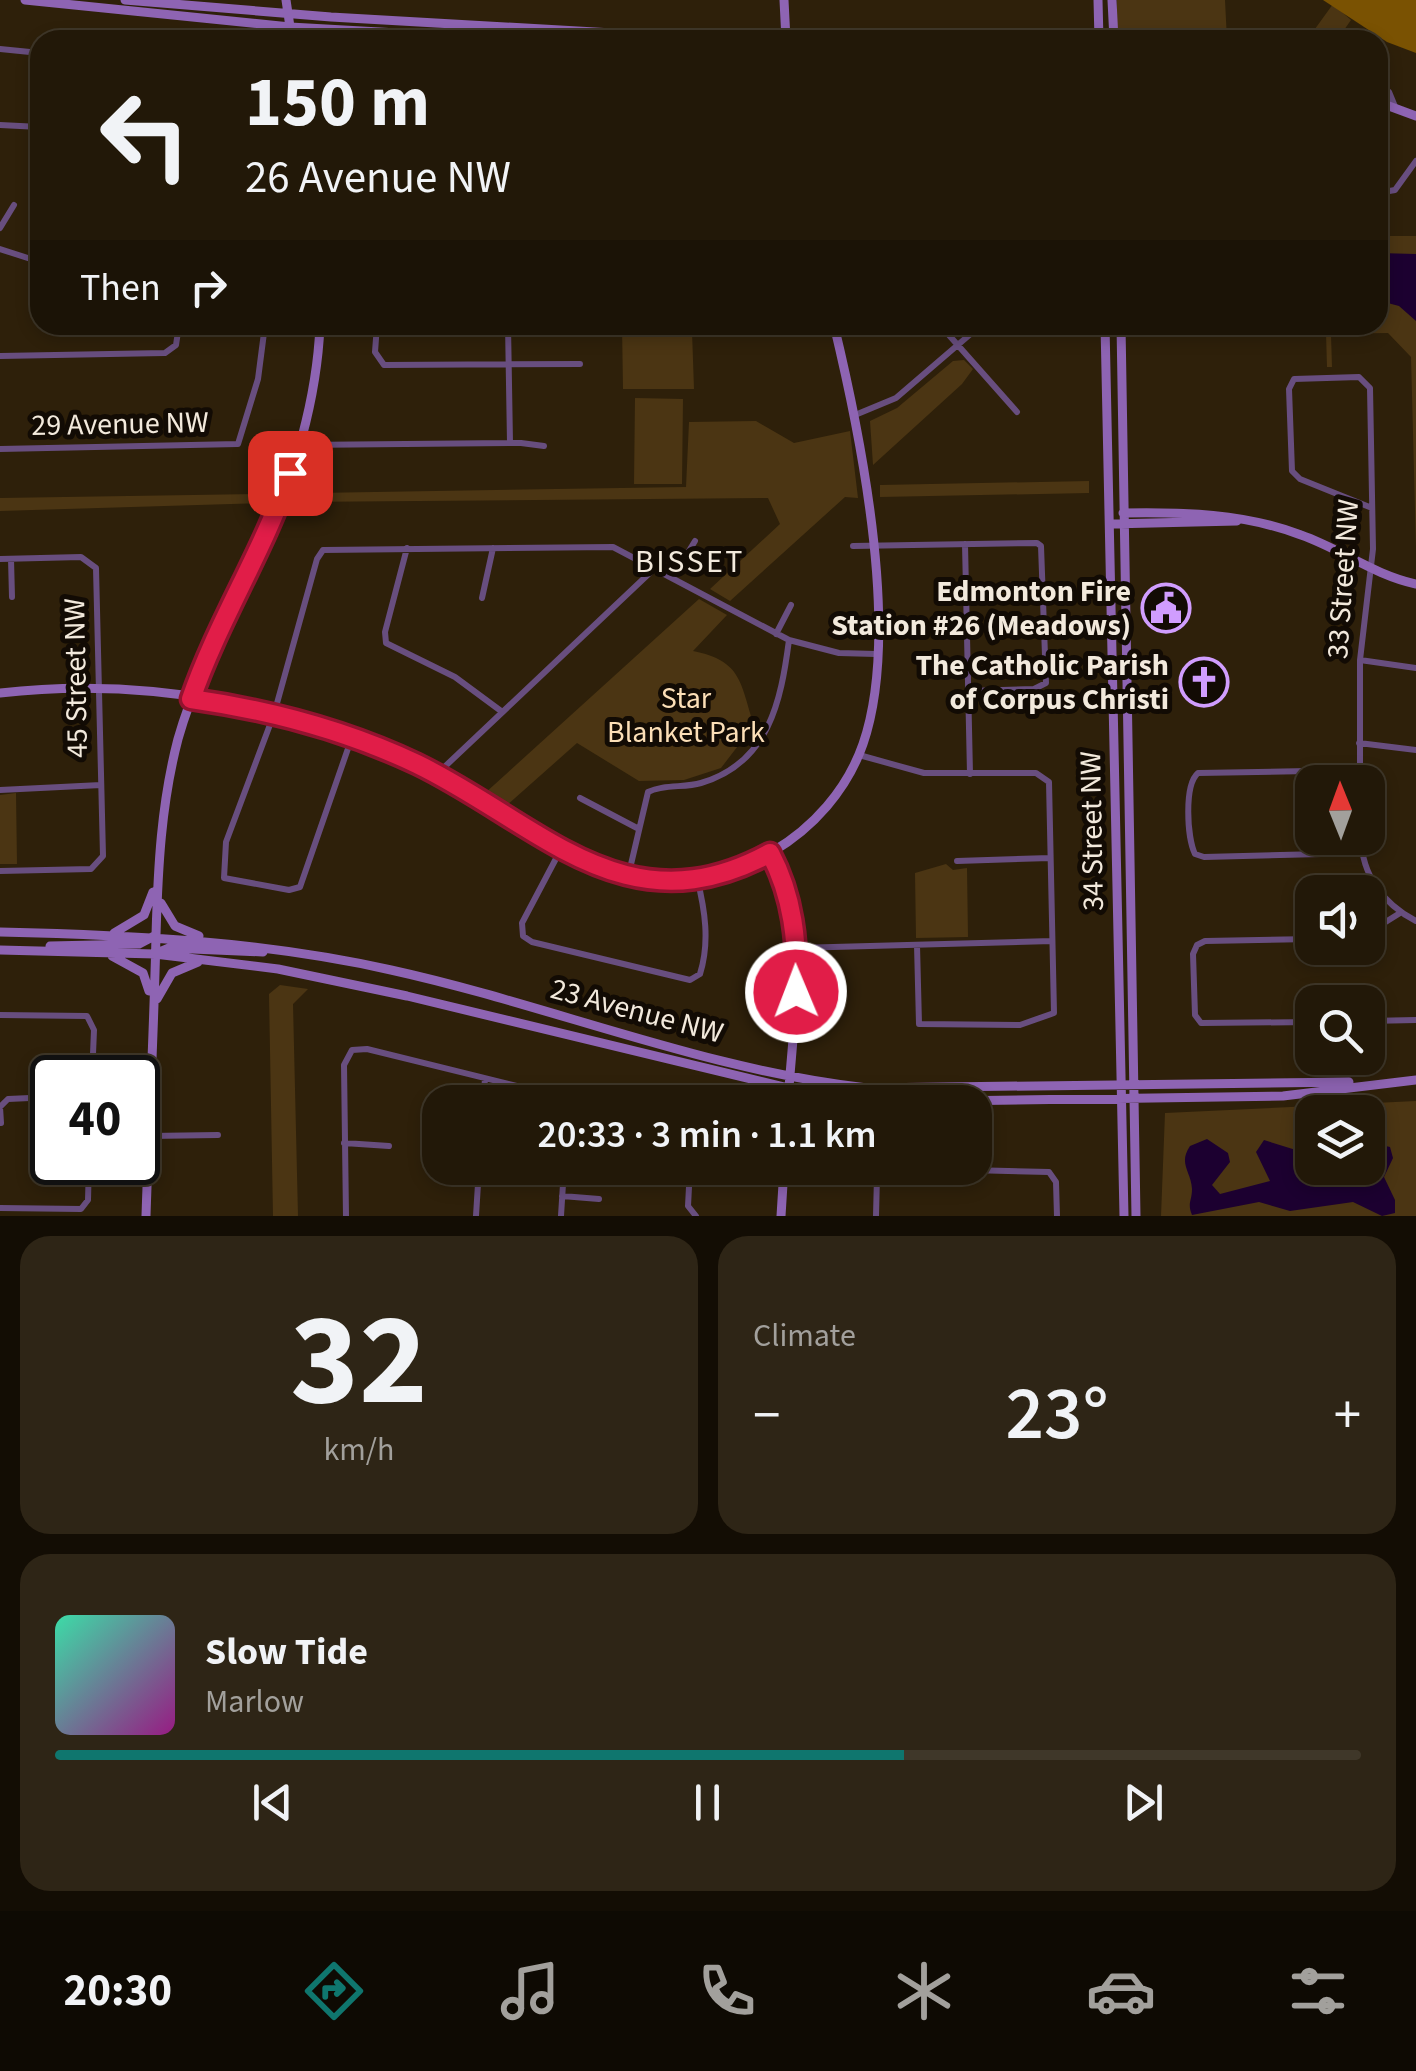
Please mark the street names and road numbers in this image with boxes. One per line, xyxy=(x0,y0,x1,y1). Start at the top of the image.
street label: 29 Avenue NW xyxy=(31,401,209,447)
street label: 33 Street NW xyxy=(1316,498,1370,660)
street label: 45 Street NW xyxy=(53,598,99,758)
street label: 34 Street NW xyxy=(1069,751,1115,911)
street label: 23 Avenue NW xyxy=(546,967,728,1055)

